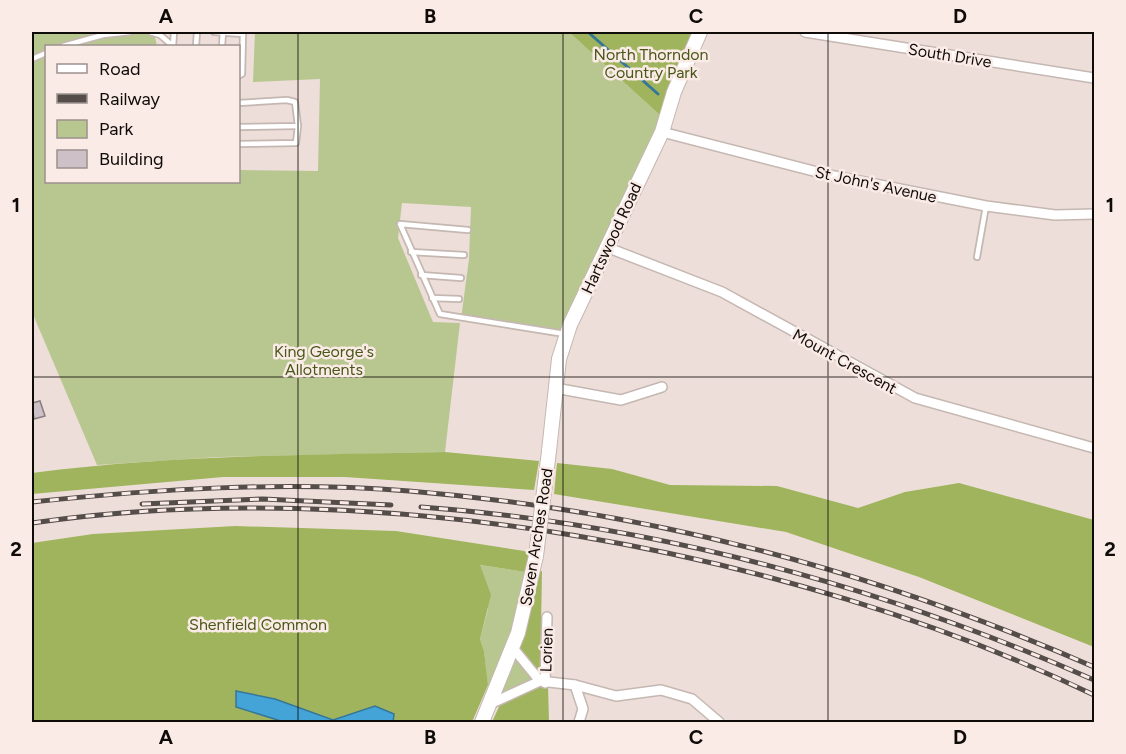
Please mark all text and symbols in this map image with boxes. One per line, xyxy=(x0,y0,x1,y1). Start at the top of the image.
text: A xyxy=(159,4,174,28)
text: B xyxy=(424,4,436,28)
text: C xyxy=(689,4,703,28)
text: D xyxy=(953,4,967,28)
street label: South Drive xyxy=(907,40,993,71)
legend xyxy=(45,45,240,183)
park label: North Thorndon Country Park xyxy=(594,45,709,82)
text: Road xyxy=(99,58,140,80)
text: Railway xyxy=(99,88,161,110)
text: Park xyxy=(99,118,134,140)
text: Building xyxy=(99,148,164,170)
street label: St John's Avenue xyxy=(813,162,939,207)
street label: Hartswood Road xyxy=(577,180,645,297)
text: 1 xyxy=(12,193,20,217)
text: 1 xyxy=(1106,193,1114,217)
street label: Mount Crescent xyxy=(789,325,900,398)
park label: King George's Allotments xyxy=(274,342,374,379)
street label: Seven Arches Road xyxy=(516,467,557,607)
text: 2 xyxy=(10,537,22,561)
text: 2 xyxy=(1104,537,1116,561)
park label: Shenfield Common xyxy=(189,615,327,634)
street label: Lorien xyxy=(536,627,557,673)
text: A xyxy=(159,725,174,749)
text: B xyxy=(424,725,436,749)
text: C xyxy=(689,725,703,749)
text: D xyxy=(953,725,967,749)

